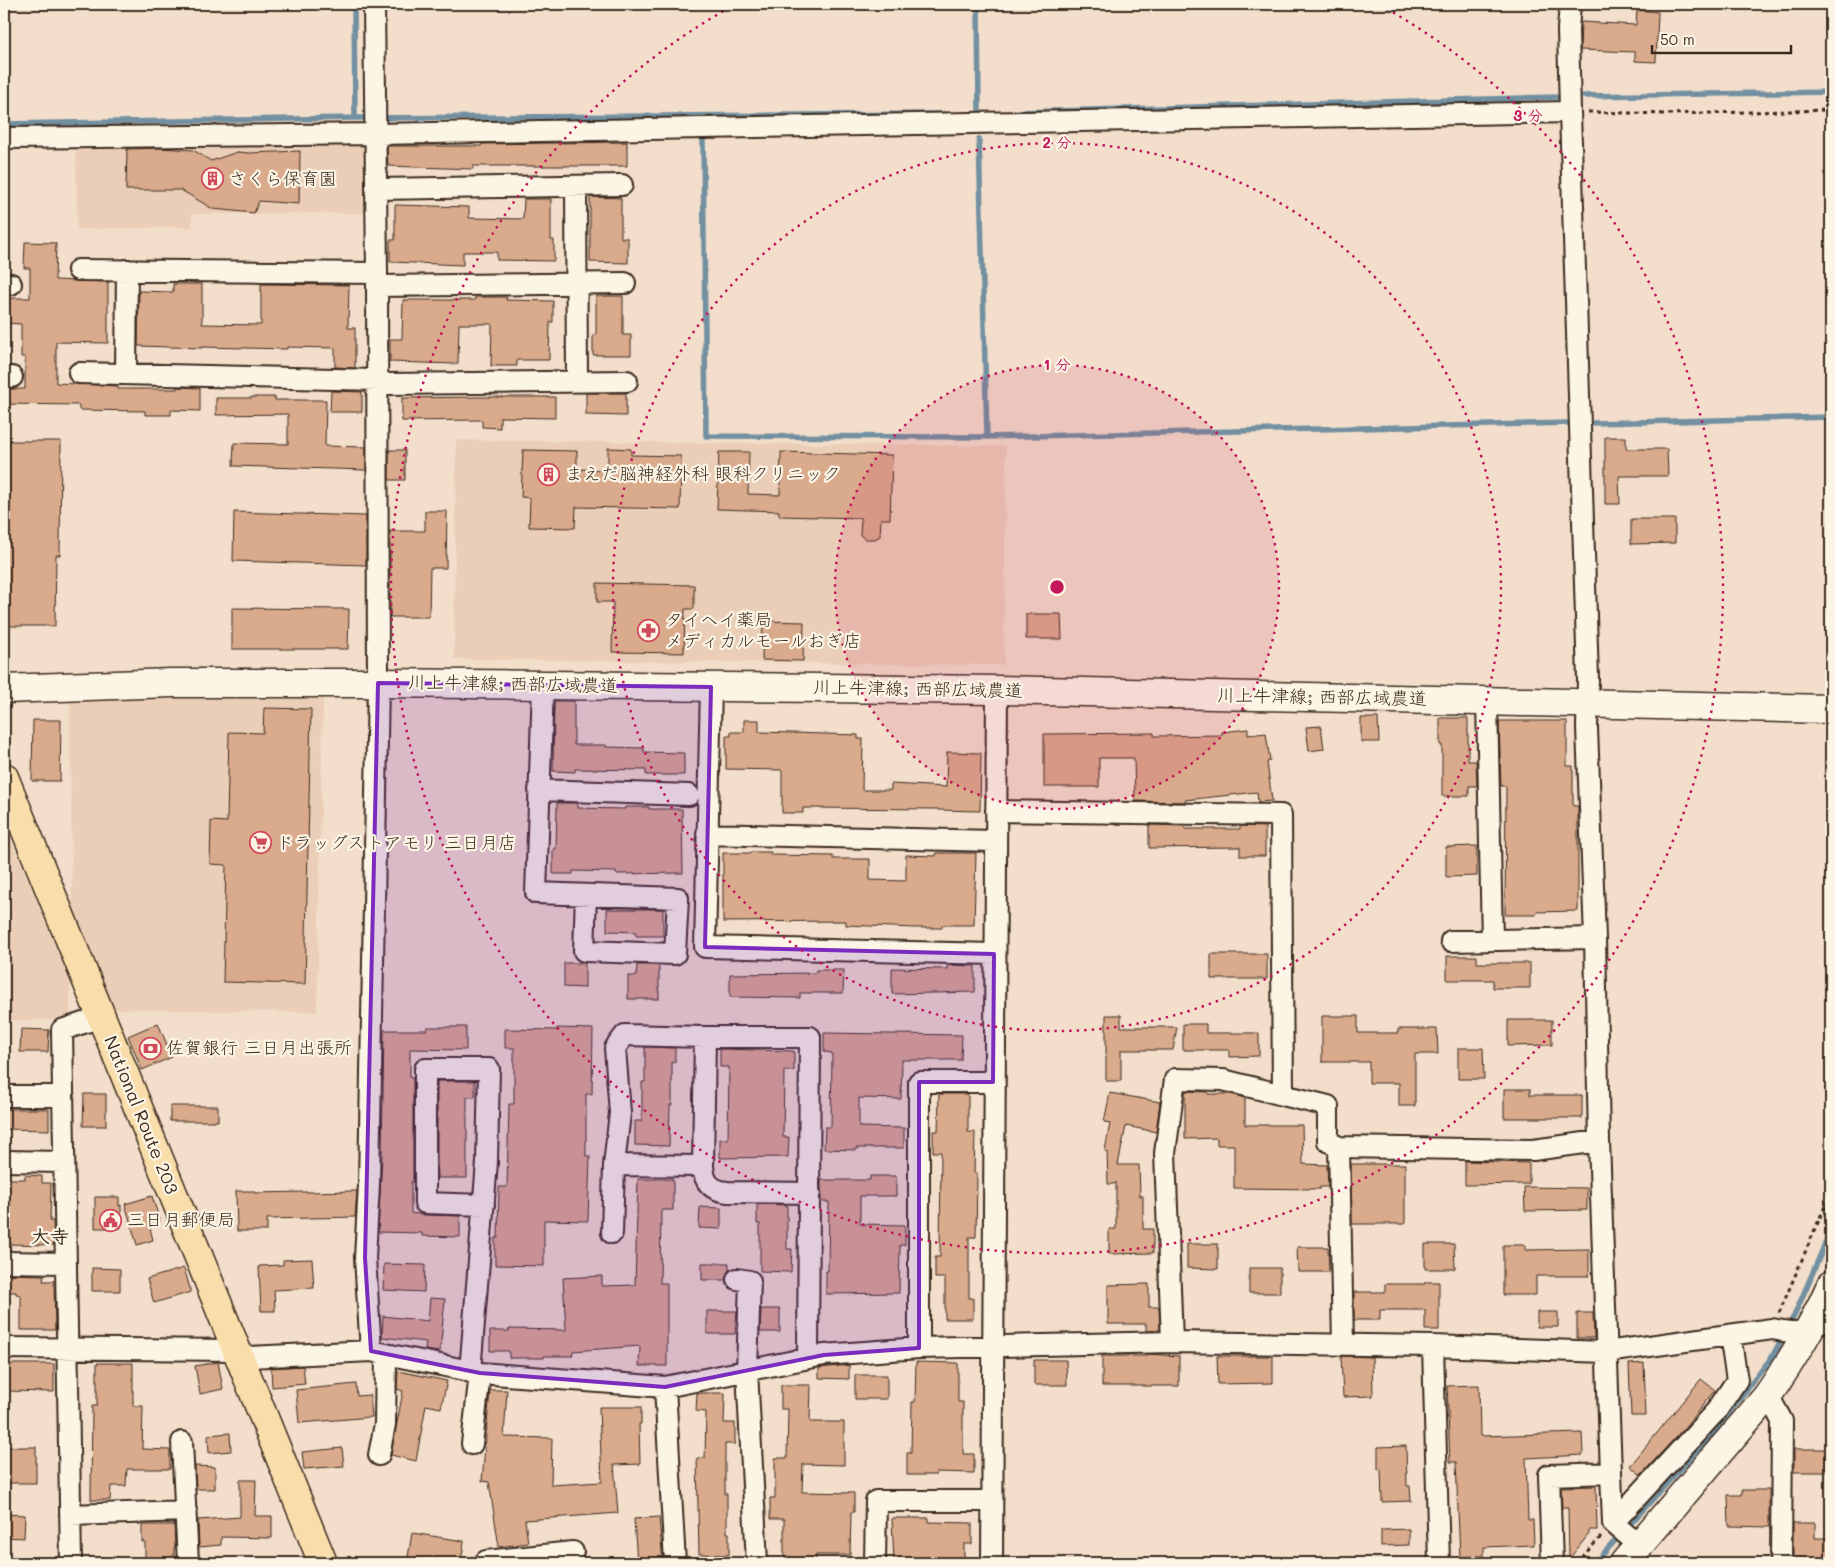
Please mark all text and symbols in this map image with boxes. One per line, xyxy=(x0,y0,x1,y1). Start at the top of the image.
scale bar xyxy=(1652,22,1791,54)
text: 50 m xyxy=(1660,29,1695,49)
text: 3 分 xyxy=(1513,105,1543,125)
text: 2 分 xyxy=(1043,132,1071,152)
place label: さくら保育園 xyxy=(229,166,337,190)
building icon: さくら保育園 xyxy=(201,167,225,191)
text: 1 分 xyxy=(1043,354,1071,374)
place label: まえだ脳神経外科 眼科クリニック xyxy=(565,461,841,485)
building icon: まえだ脳神経外科 眼科クリニック xyxy=(537,462,561,486)
centre of rings xyxy=(1048,578,1066,596)
place label: タイヘイ薬局 メディカルモールおぎ店 xyxy=(665,607,861,652)
pharmacy icon: タイヘイ薬局 メディカルモールおぎ店 xyxy=(637,618,661,642)
street label: 川上牛津線; 西部広域農道 xyxy=(408,669,618,697)
street label: 川上牛津線; 西部広域農道 xyxy=(813,674,1023,702)
street label: 川上牛津線; 西部広域農道 xyxy=(1217,682,1427,710)
place label: ドラッグストアモリ 三日月店 xyxy=(276,830,516,854)
supermarket icon: ドラッグストアモリ 三日月店 xyxy=(248,831,272,855)
street label: National Route 203 xyxy=(99,1032,185,1197)
place label: 佐賀銀行 三日月出張所 xyxy=(166,1035,352,1059)
bank icon: 佐賀銀行 三日月出張所 xyxy=(138,1036,162,1060)
place label: 三日月郵便局 xyxy=(127,1207,235,1231)
public building icon: 三日月郵便局 xyxy=(99,1208,123,1232)
district label: 大寺 xyxy=(31,1223,69,1248)

